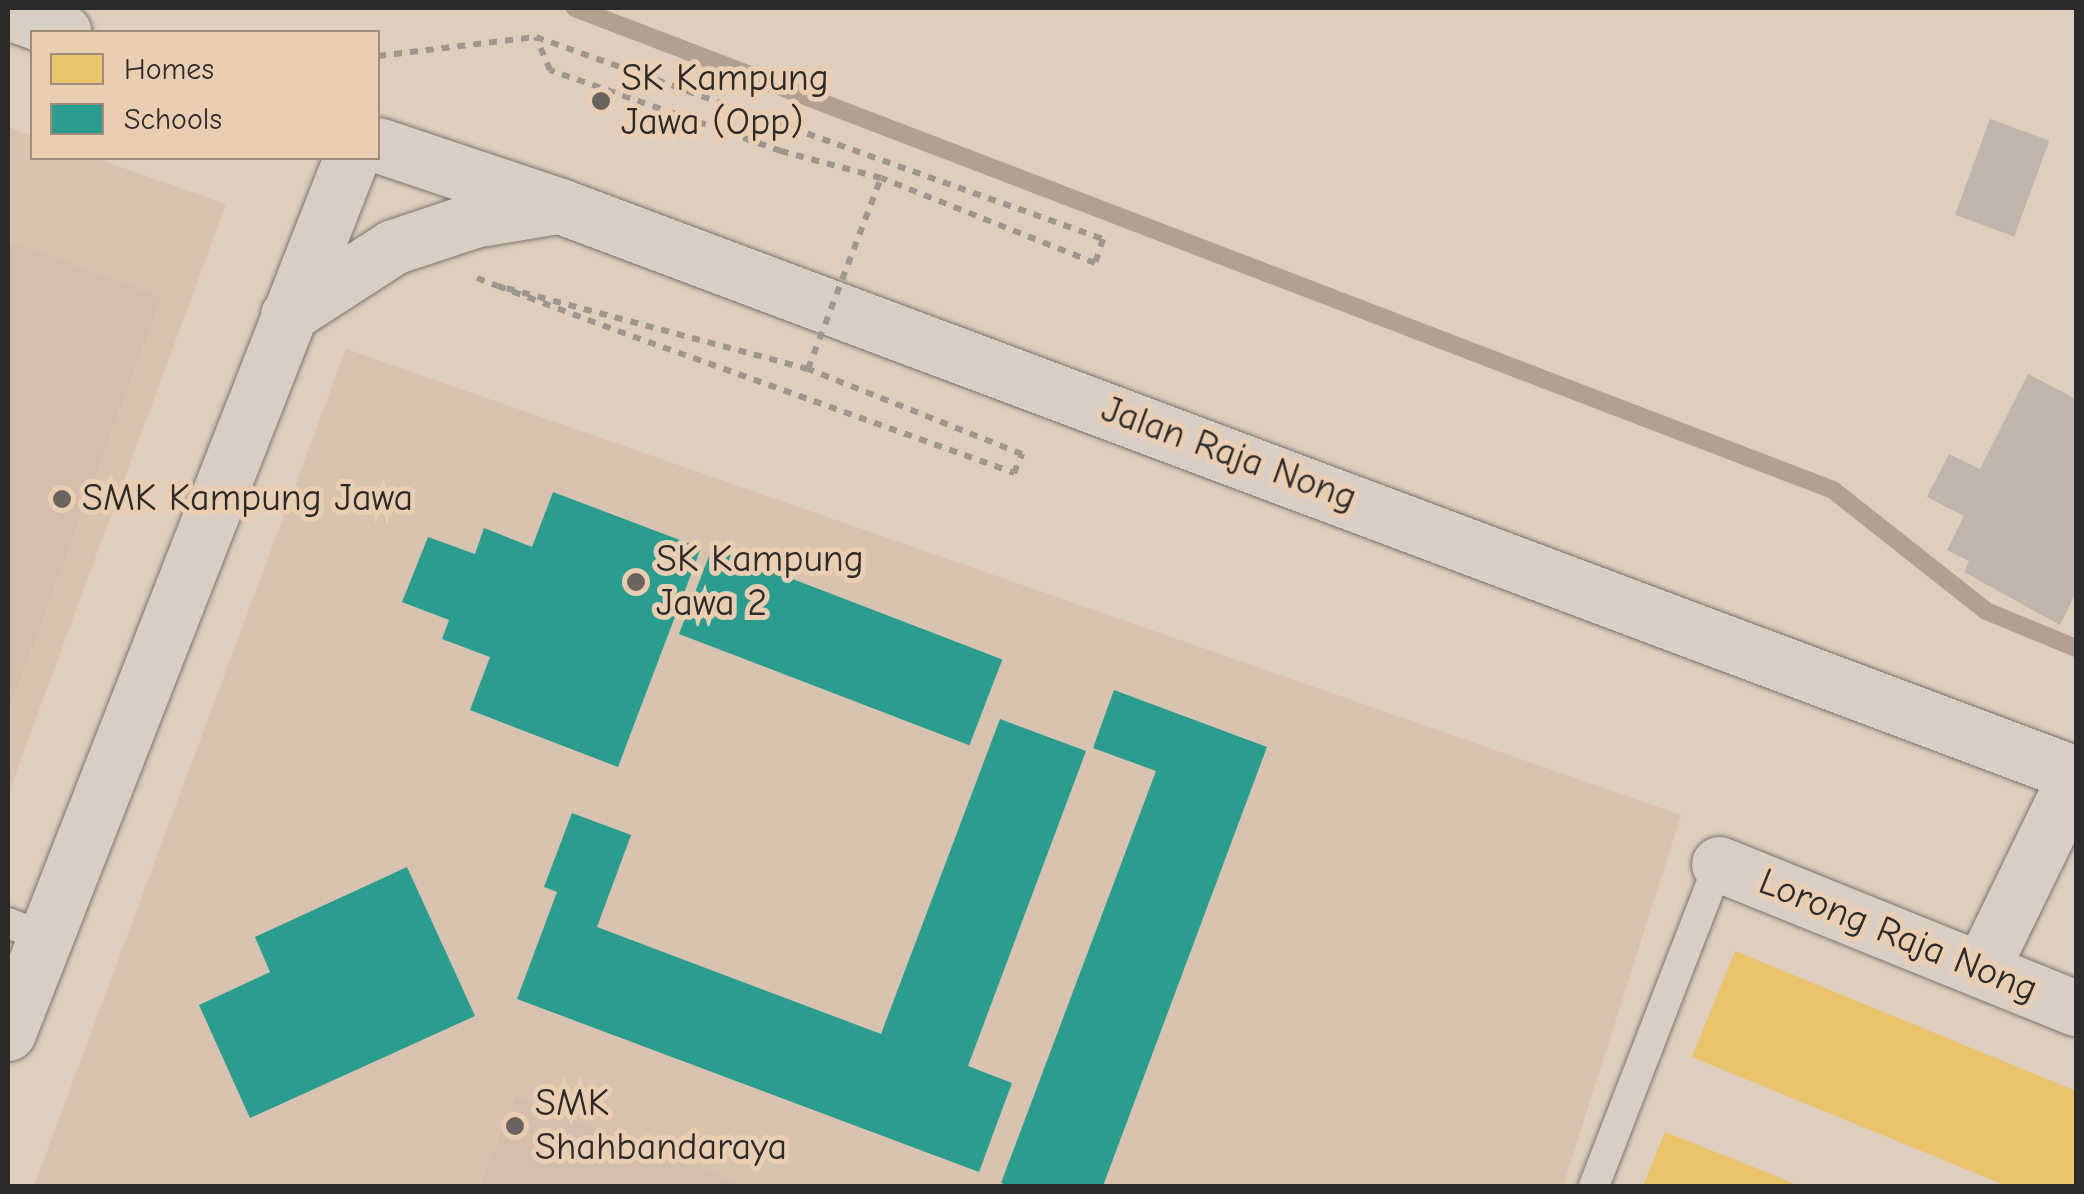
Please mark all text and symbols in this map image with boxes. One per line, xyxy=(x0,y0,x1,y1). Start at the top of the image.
legend xyxy=(30,30,380,160)
text: Homes xyxy=(124,52,214,87)
place label: SK Kampung Jawa (Opp) xyxy=(621,56,829,146)
marker: SK Kampung Jawa (Opp) xyxy=(590,90,612,112)
text: Schools xyxy=(124,102,222,137)
street label: Jalan Raja Nong xyxy=(1095,387,1363,521)
place label: SMK Kampung Jawa xyxy=(82,476,413,522)
marker: SMK Kampung Jawa xyxy=(51,488,73,510)
place label: SK Kampung Jawa 2 xyxy=(656,537,864,626)
marker: SK Kampung Jawa 2 xyxy=(625,571,647,593)
street label: Lorong Raja Nong xyxy=(1752,859,2044,1013)
place label: SMK Shahbandaraya xyxy=(535,1081,787,1170)
marker: SMK Shahbandaraya xyxy=(504,1115,526,1137)

